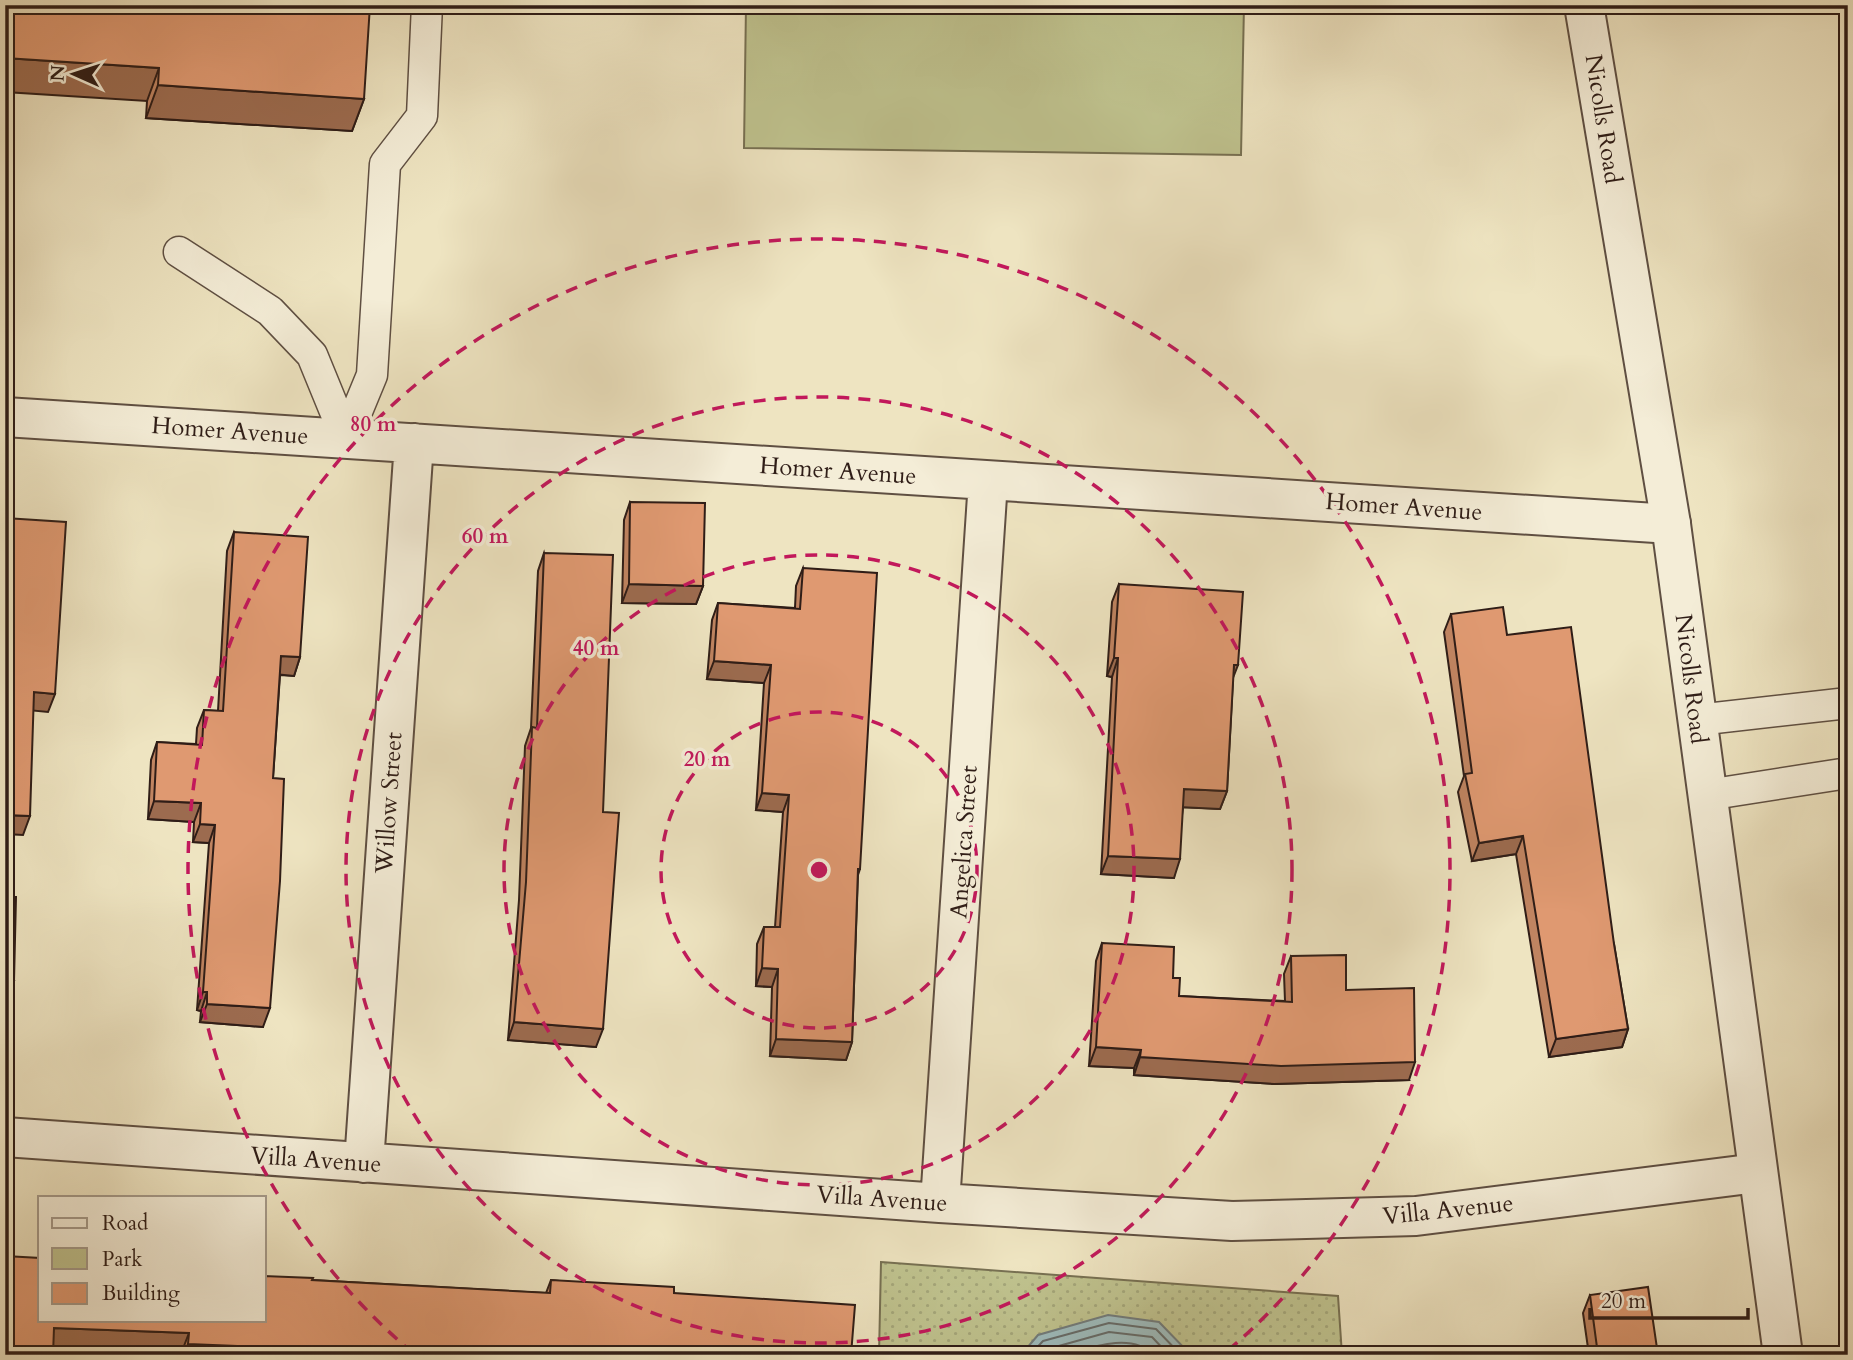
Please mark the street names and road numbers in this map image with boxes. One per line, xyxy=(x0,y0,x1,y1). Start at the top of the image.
street label: Nicolls Road xyxy=(1576,52,1630,186)
street label: Homer Avenue xyxy=(150,409,310,453)
street label: Homer Avenue xyxy=(758,449,918,493)
street label: Homer Avenue xyxy=(1324,485,1484,529)
street label: Nicolls Road xyxy=(1667,612,1715,746)
street label: Willow Street xyxy=(368,731,410,876)
street label: Angelica Street xyxy=(942,764,986,920)
street label: Villa Avenue xyxy=(249,1139,383,1181)
street label: Villa Avenue xyxy=(815,1178,949,1220)
street label: Villa Avenue xyxy=(1381,1187,1515,1233)

